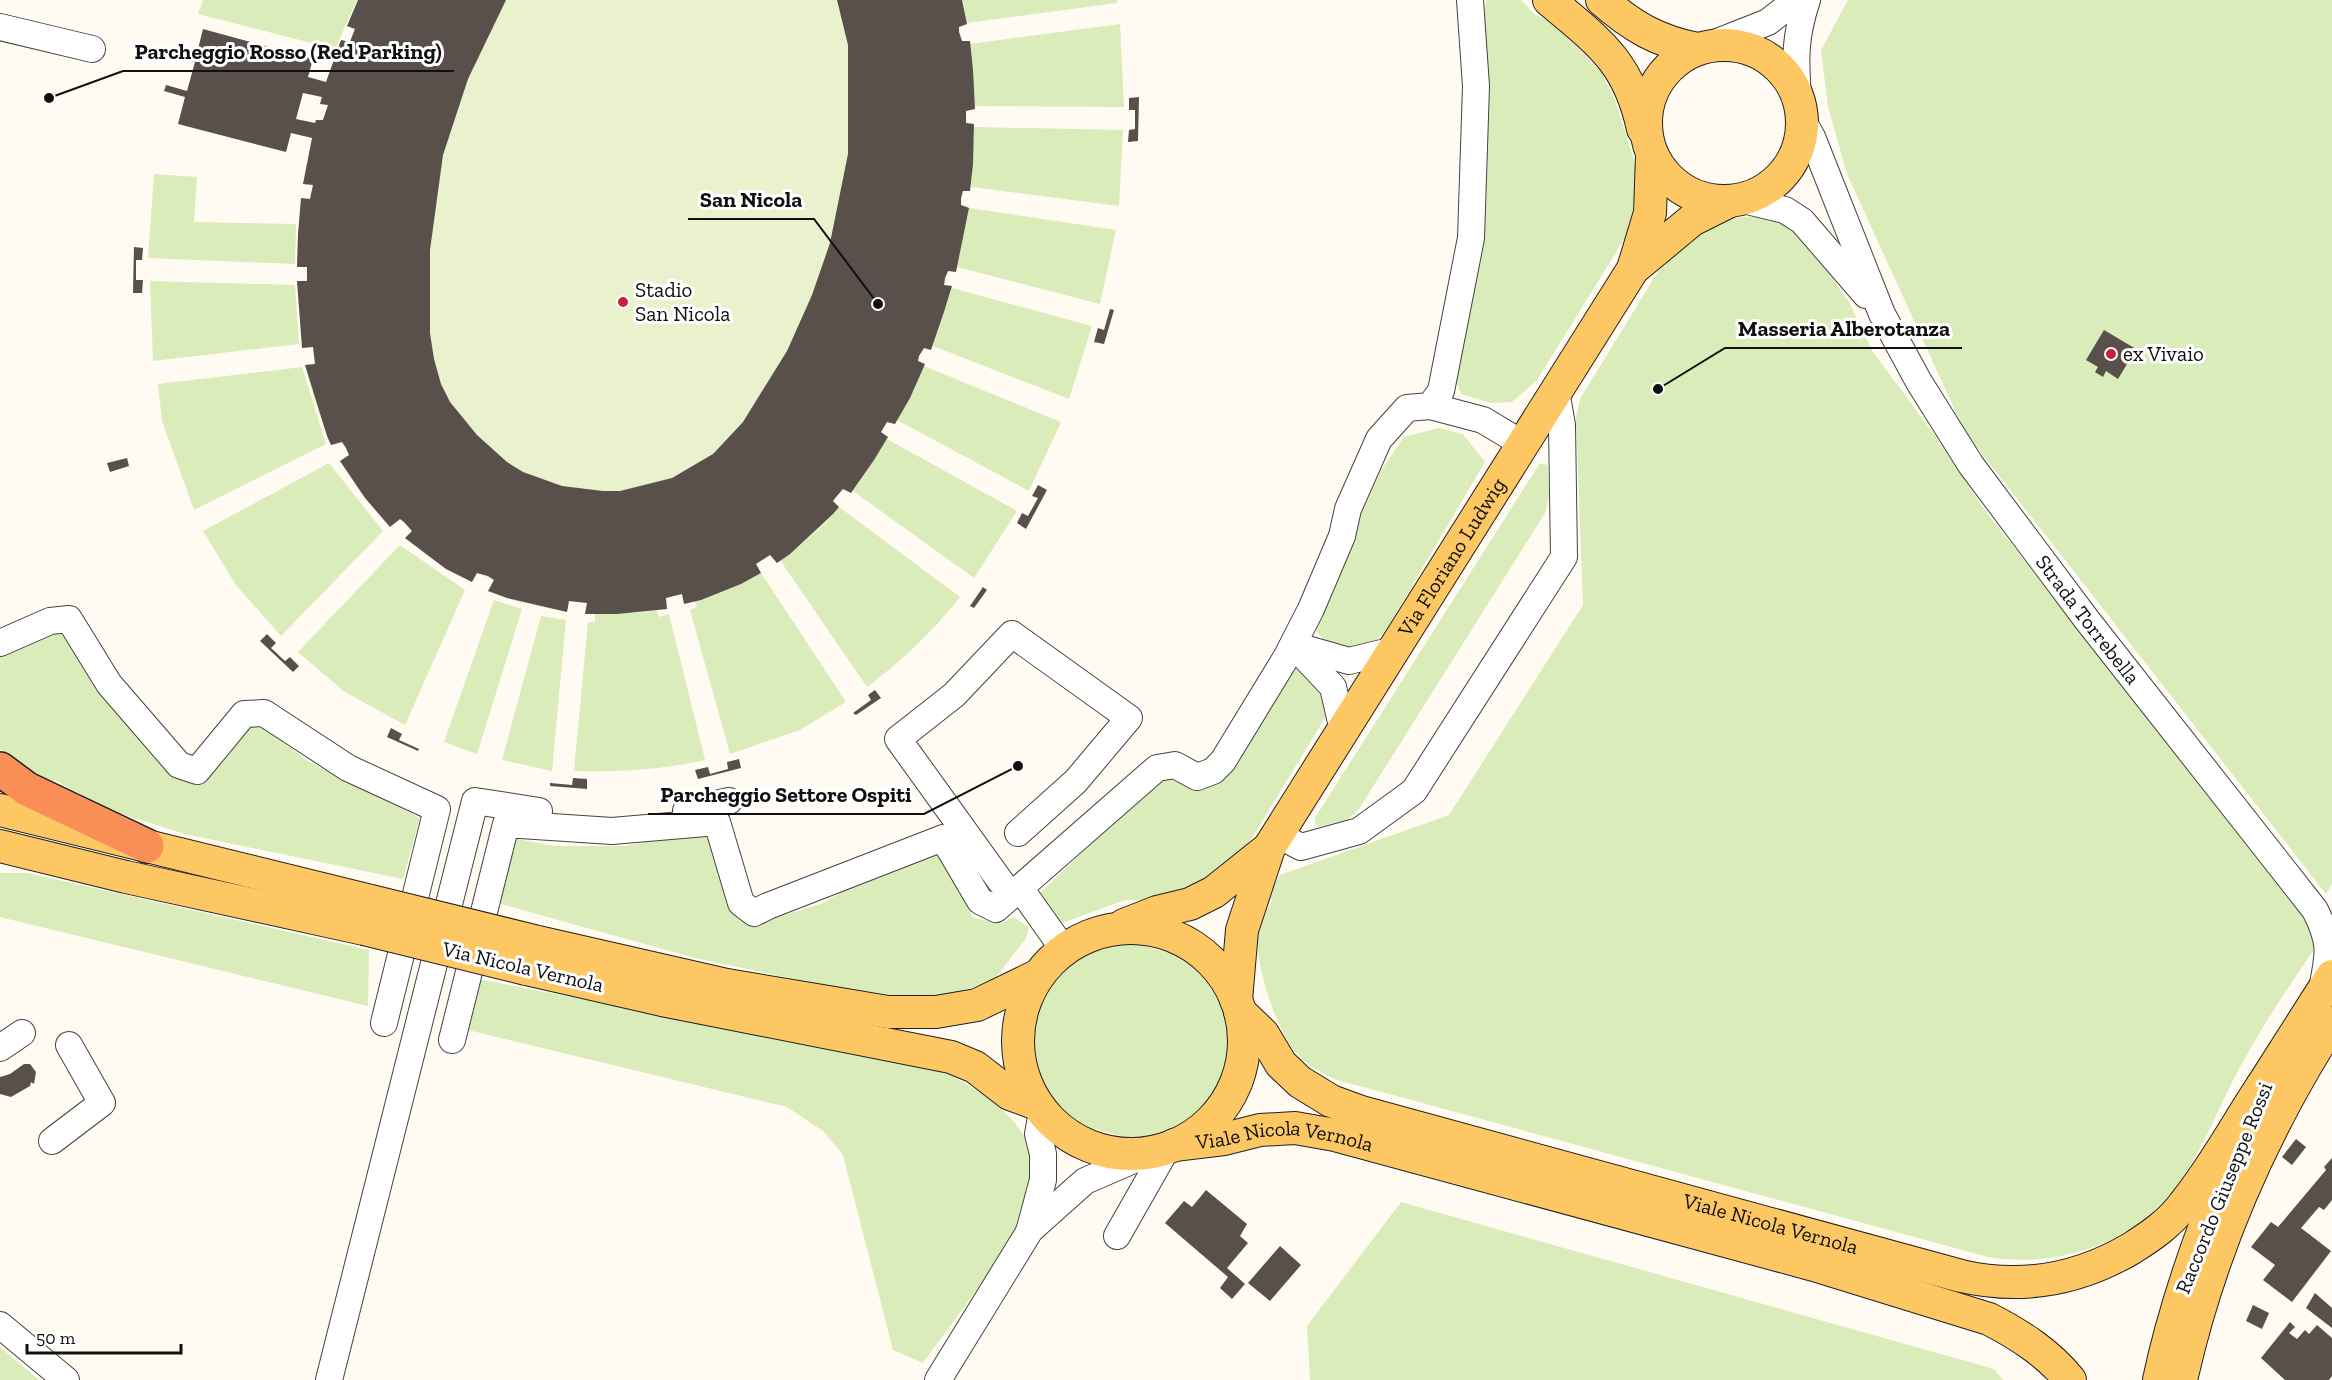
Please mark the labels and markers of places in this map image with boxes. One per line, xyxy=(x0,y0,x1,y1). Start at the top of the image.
callout: Parcheggio Rosso (Red Parking) xyxy=(123,31,454,71)
callout: San Nicola xyxy=(688,179,814,219)
place label: Stadio San Nicola xyxy=(635,277,730,326)
marker: Stadio San Nicola xyxy=(616,295,630,309)
callout: Masseria Alberotanza xyxy=(1725,308,1962,348)
place label: ex Vivaio xyxy=(2123,341,2204,366)
marker: ex Vivaio xyxy=(2104,347,2118,361)
callout: Parcheggio Settore Ospiti xyxy=(648,774,924,814)

